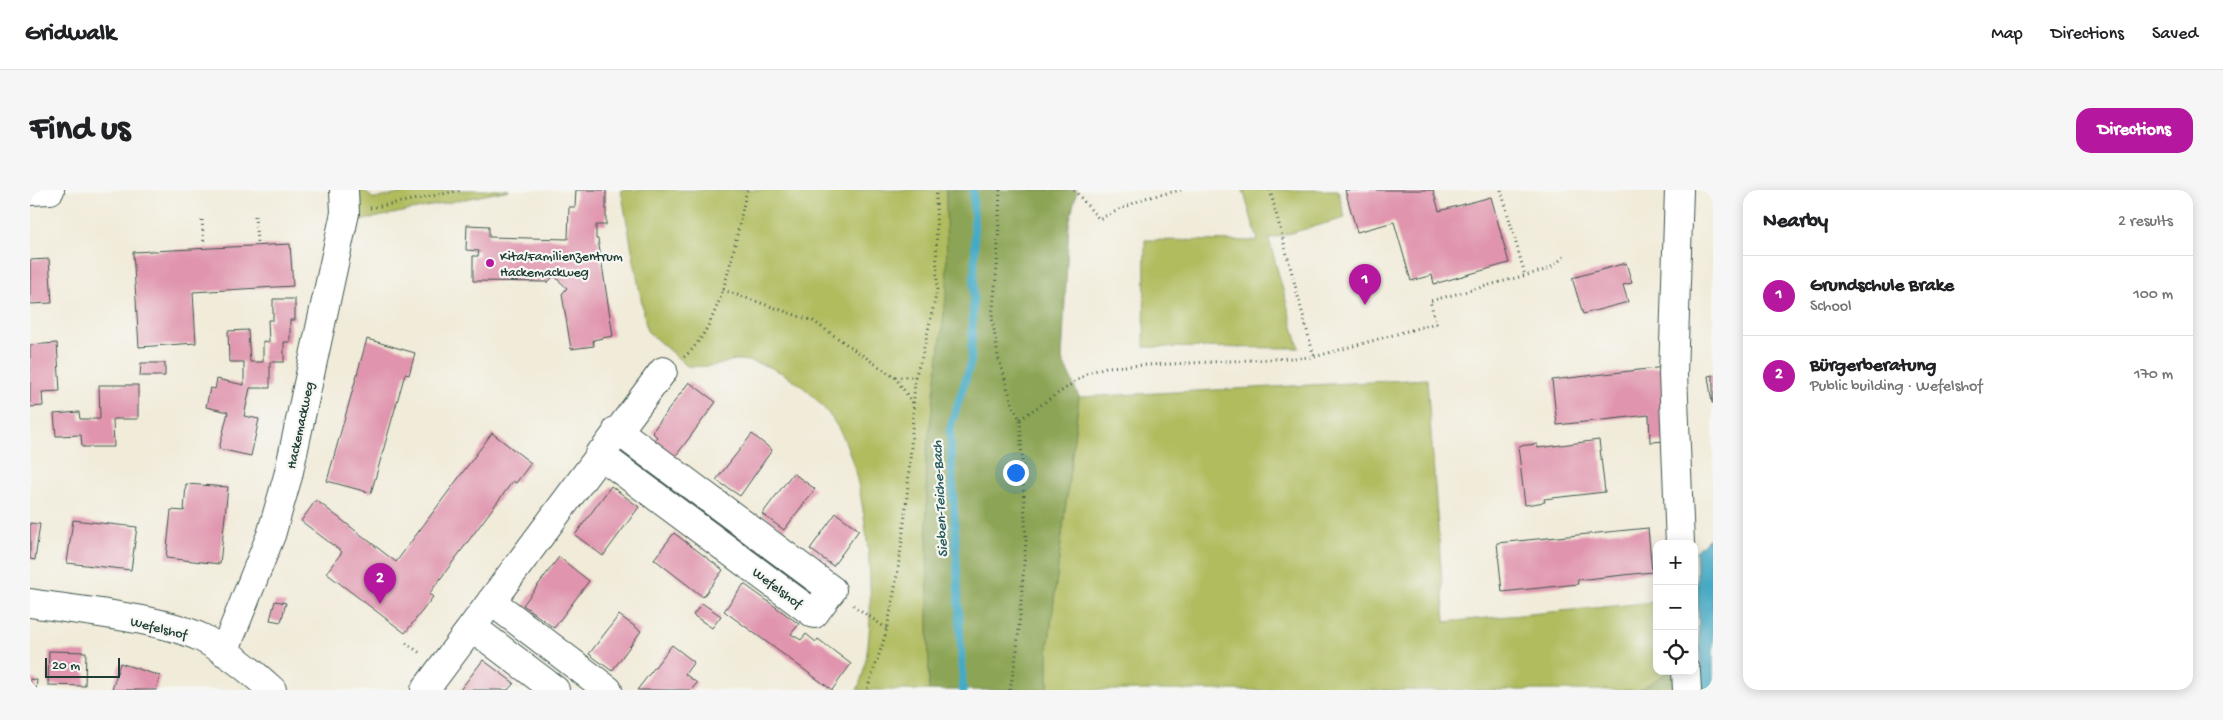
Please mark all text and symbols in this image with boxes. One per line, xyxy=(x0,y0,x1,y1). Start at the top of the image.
text: Gridwalk xyxy=(25,20,116,49)
text: Map xyxy=(1991,24,2023,45)
text: Directions xyxy=(2051,24,2124,45)
text: Saved xyxy=(2152,24,2198,45)
button: Directions xyxy=(2076,108,2193,153)
text: Find us xyxy=(30,110,130,151)
text: Nearby xyxy=(1763,210,1828,235)
text: 2 results xyxy=(2118,213,2173,232)
place label: Kita/Familienzentrum Hackemackweg xyxy=(500,249,623,282)
marker: Kita/Familienzentrum Hackemackweg xyxy=(484,257,496,269)
pin: 1 xyxy=(1349,264,1381,305)
text: Grundschule Brake xyxy=(1810,275,1954,298)
text: 1 xyxy=(1776,286,1782,305)
text: 100 m xyxy=(2133,286,2173,305)
text: School xyxy=(1810,298,1852,317)
text: Bürgerberatung xyxy=(1810,355,1936,378)
text: 2 xyxy=(1775,366,1783,385)
text: 170 m xyxy=(2134,366,2173,385)
text: Public building · Wefelshof xyxy=(1810,378,1982,397)
street label: Hackemackweg xyxy=(284,380,319,471)
water label: Sieben-Teiche-Bach xyxy=(929,439,953,558)
your location xyxy=(1003,460,1029,486)
map controls xyxy=(1653,540,1698,675)
button: + xyxy=(1653,540,1698,585)
pin: 2 xyxy=(364,563,396,604)
street label: Wefelshof xyxy=(748,565,806,614)
button: − xyxy=(1653,585,1698,630)
street label: Wefelshof xyxy=(128,614,190,645)
button: locate xyxy=(1653,630,1698,675)
scale bar xyxy=(45,655,120,678)
text: 20 m xyxy=(52,658,80,675)

